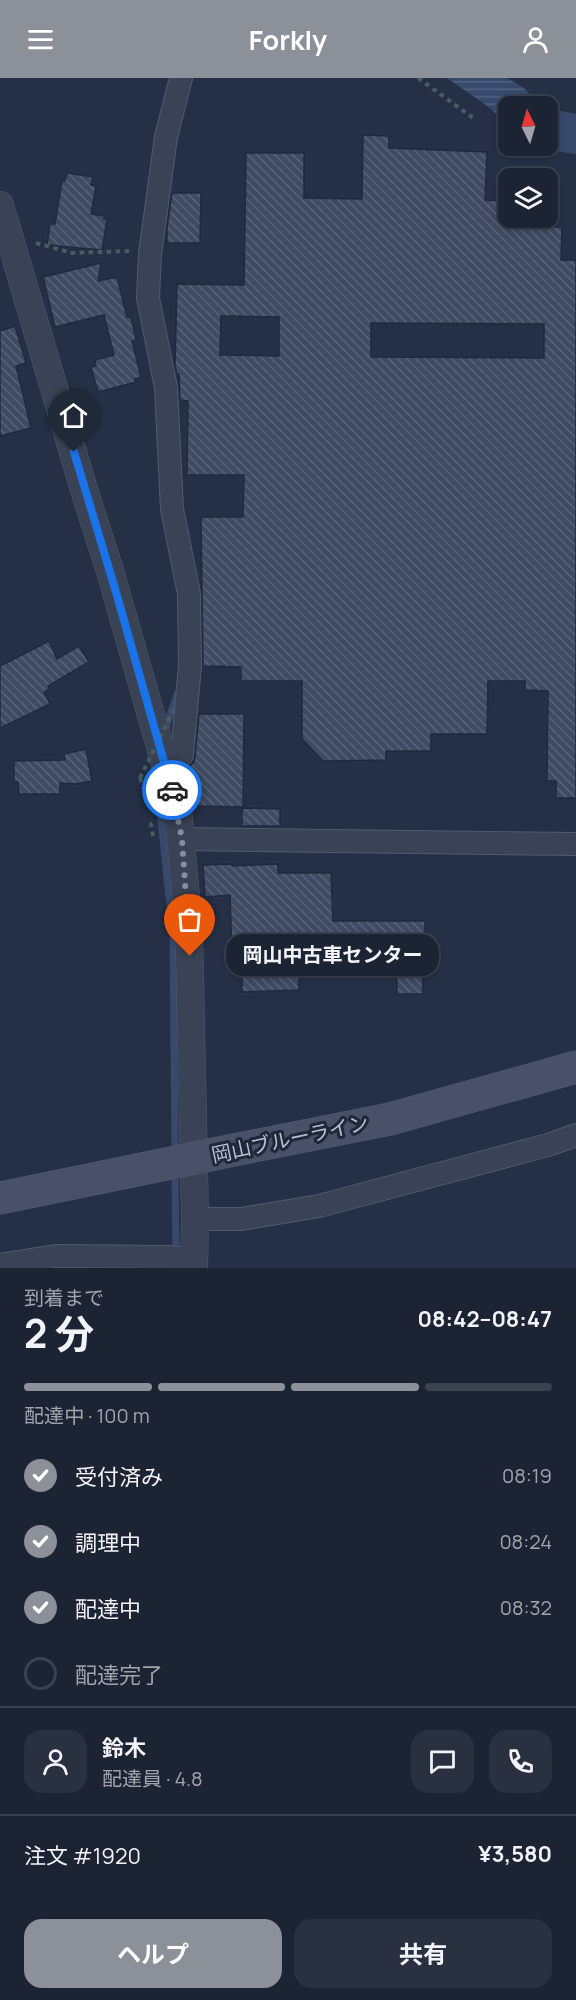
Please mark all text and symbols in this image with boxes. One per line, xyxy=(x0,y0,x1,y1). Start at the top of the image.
text: Forkly xyxy=(249,21,327,58)
icon: menu xyxy=(24,23,57,56)
icon: person xyxy=(519,23,552,56)
north arrow xyxy=(498,96,558,156)
map controls xyxy=(498,96,558,228)
button: layers xyxy=(498,168,558,228)
pin xyxy=(48,390,99,452)
icon: home xyxy=(57,399,90,432)
courier xyxy=(142,760,202,820)
icon: car xyxy=(156,774,189,807)
pin xyxy=(164,894,215,956)
icon: bag xyxy=(173,903,206,936)
callout: 岡山中古車センター xyxy=(226,935,439,977)
text: 岡山中古車センター xyxy=(243,941,423,968)
street label: 岡山ブルーライン xyxy=(209,1109,371,1168)
text: 到着まで xyxy=(24,1284,104,1311)
text: 08:42–08:47 xyxy=(418,1304,552,1334)
text: 2 分 xyxy=(24,1306,94,1360)
text: 配達中 · 100 m xyxy=(24,1402,150,1429)
icon: check xyxy=(24,1459,57,1492)
text: 受付済み xyxy=(75,1462,163,1492)
text: 08:19 xyxy=(502,1462,552,1489)
icon: check xyxy=(24,1525,57,1558)
text: 調理中 xyxy=(75,1528,141,1558)
text: 08:24 xyxy=(499,1528,552,1555)
icon: check xyxy=(24,1591,57,1624)
text: 配達中 xyxy=(75,1594,141,1624)
text: 08:32 xyxy=(500,1594,552,1621)
text: 配達完了 xyxy=(75,1660,163,1690)
button: person xyxy=(24,1730,87,1793)
button: chat xyxy=(411,1730,474,1793)
button: phone xyxy=(489,1730,552,1793)
text: 鈴木 xyxy=(102,1733,146,1763)
text: 配達員 · 4.8 xyxy=(102,1765,203,1792)
text: ¥3,580 xyxy=(478,1839,552,1869)
text: 注文 #1920 xyxy=(24,1841,141,1871)
button: ヘルプ xyxy=(24,1919,282,1988)
button: 共有 xyxy=(294,1919,552,1988)

